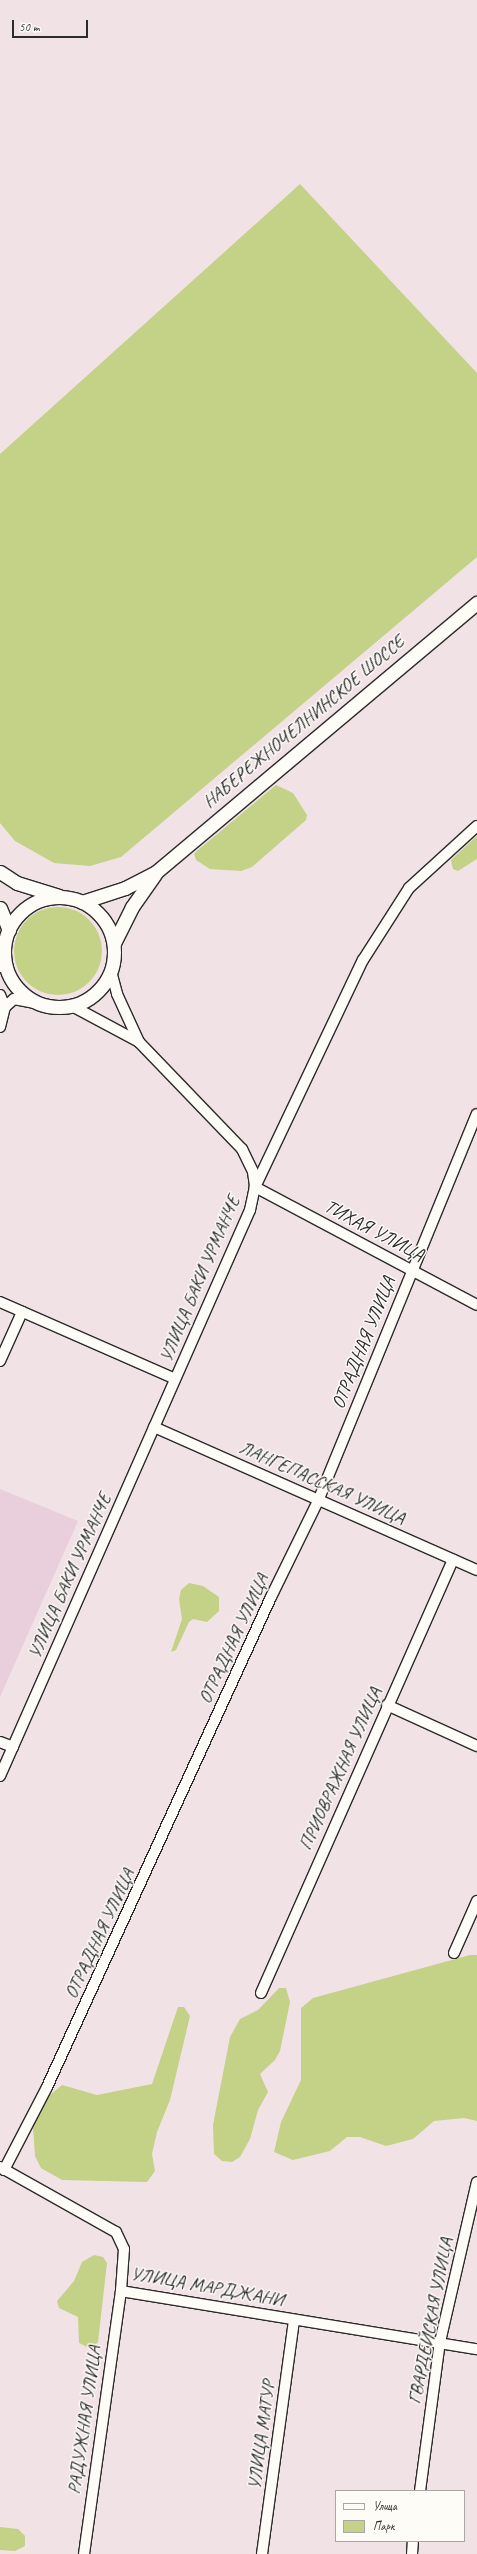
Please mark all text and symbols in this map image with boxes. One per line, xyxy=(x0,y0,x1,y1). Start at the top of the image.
scale bar xyxy=(14,12,90,38)
text: 50 m xyxy=(19,19,39,35)
street label: НАБЕРЕЖНОЧЕЛНИНСКОЕ ШОССЕ xyxy=(198,631,410,813)
street label: УЛИЦА БАКИ УРМАНЧЕ xyxy=(155,1193,245,1365)
street label: ТИХАЯ УЛИЦА xyxy=(320,1195,428,1267)
street label: ОТРАДНАЯ УЛИЦА xyxy=(327,1273,401,1413)
street label: ЛАНГЕПАССКАЯ УЛИЦА xyxy=(236,1436,408,1530)
street label: УЛИЦА БАКИ УРМАНЧЕ xyxy=(24,1490,116,1662)
street label: ОТРАДНАЯ УЛИЦА xyxy=(194,1570,274,1708)
street label: ПРИОВРАЖНАЯ УЛИЦА xyxy=(295,1685,387,1853)
street label: ОТРАДНАЯ УЛИЦА xyxy=(60,1865,140,2003)
street label: ГВАРДЕЙСКАЯ УЛИЦА xyxy=(404,2237,458,2405)
street label: УЛИЦА МАРДЖАНИ xyxy=(130,2262,284,2312)
street label: РАДУЖНАЯ УЛИЦА xyxy=(63,2344,107,2496)
street label: УЛИЦА МАТУР xyxy=(243,2378,281,2492)
legend xyxy=(335,2490,465,2542)
text: Улица xyxy=(373,2498,397,2514)
text: Парк xyxy=(373,2518,394,2534)

